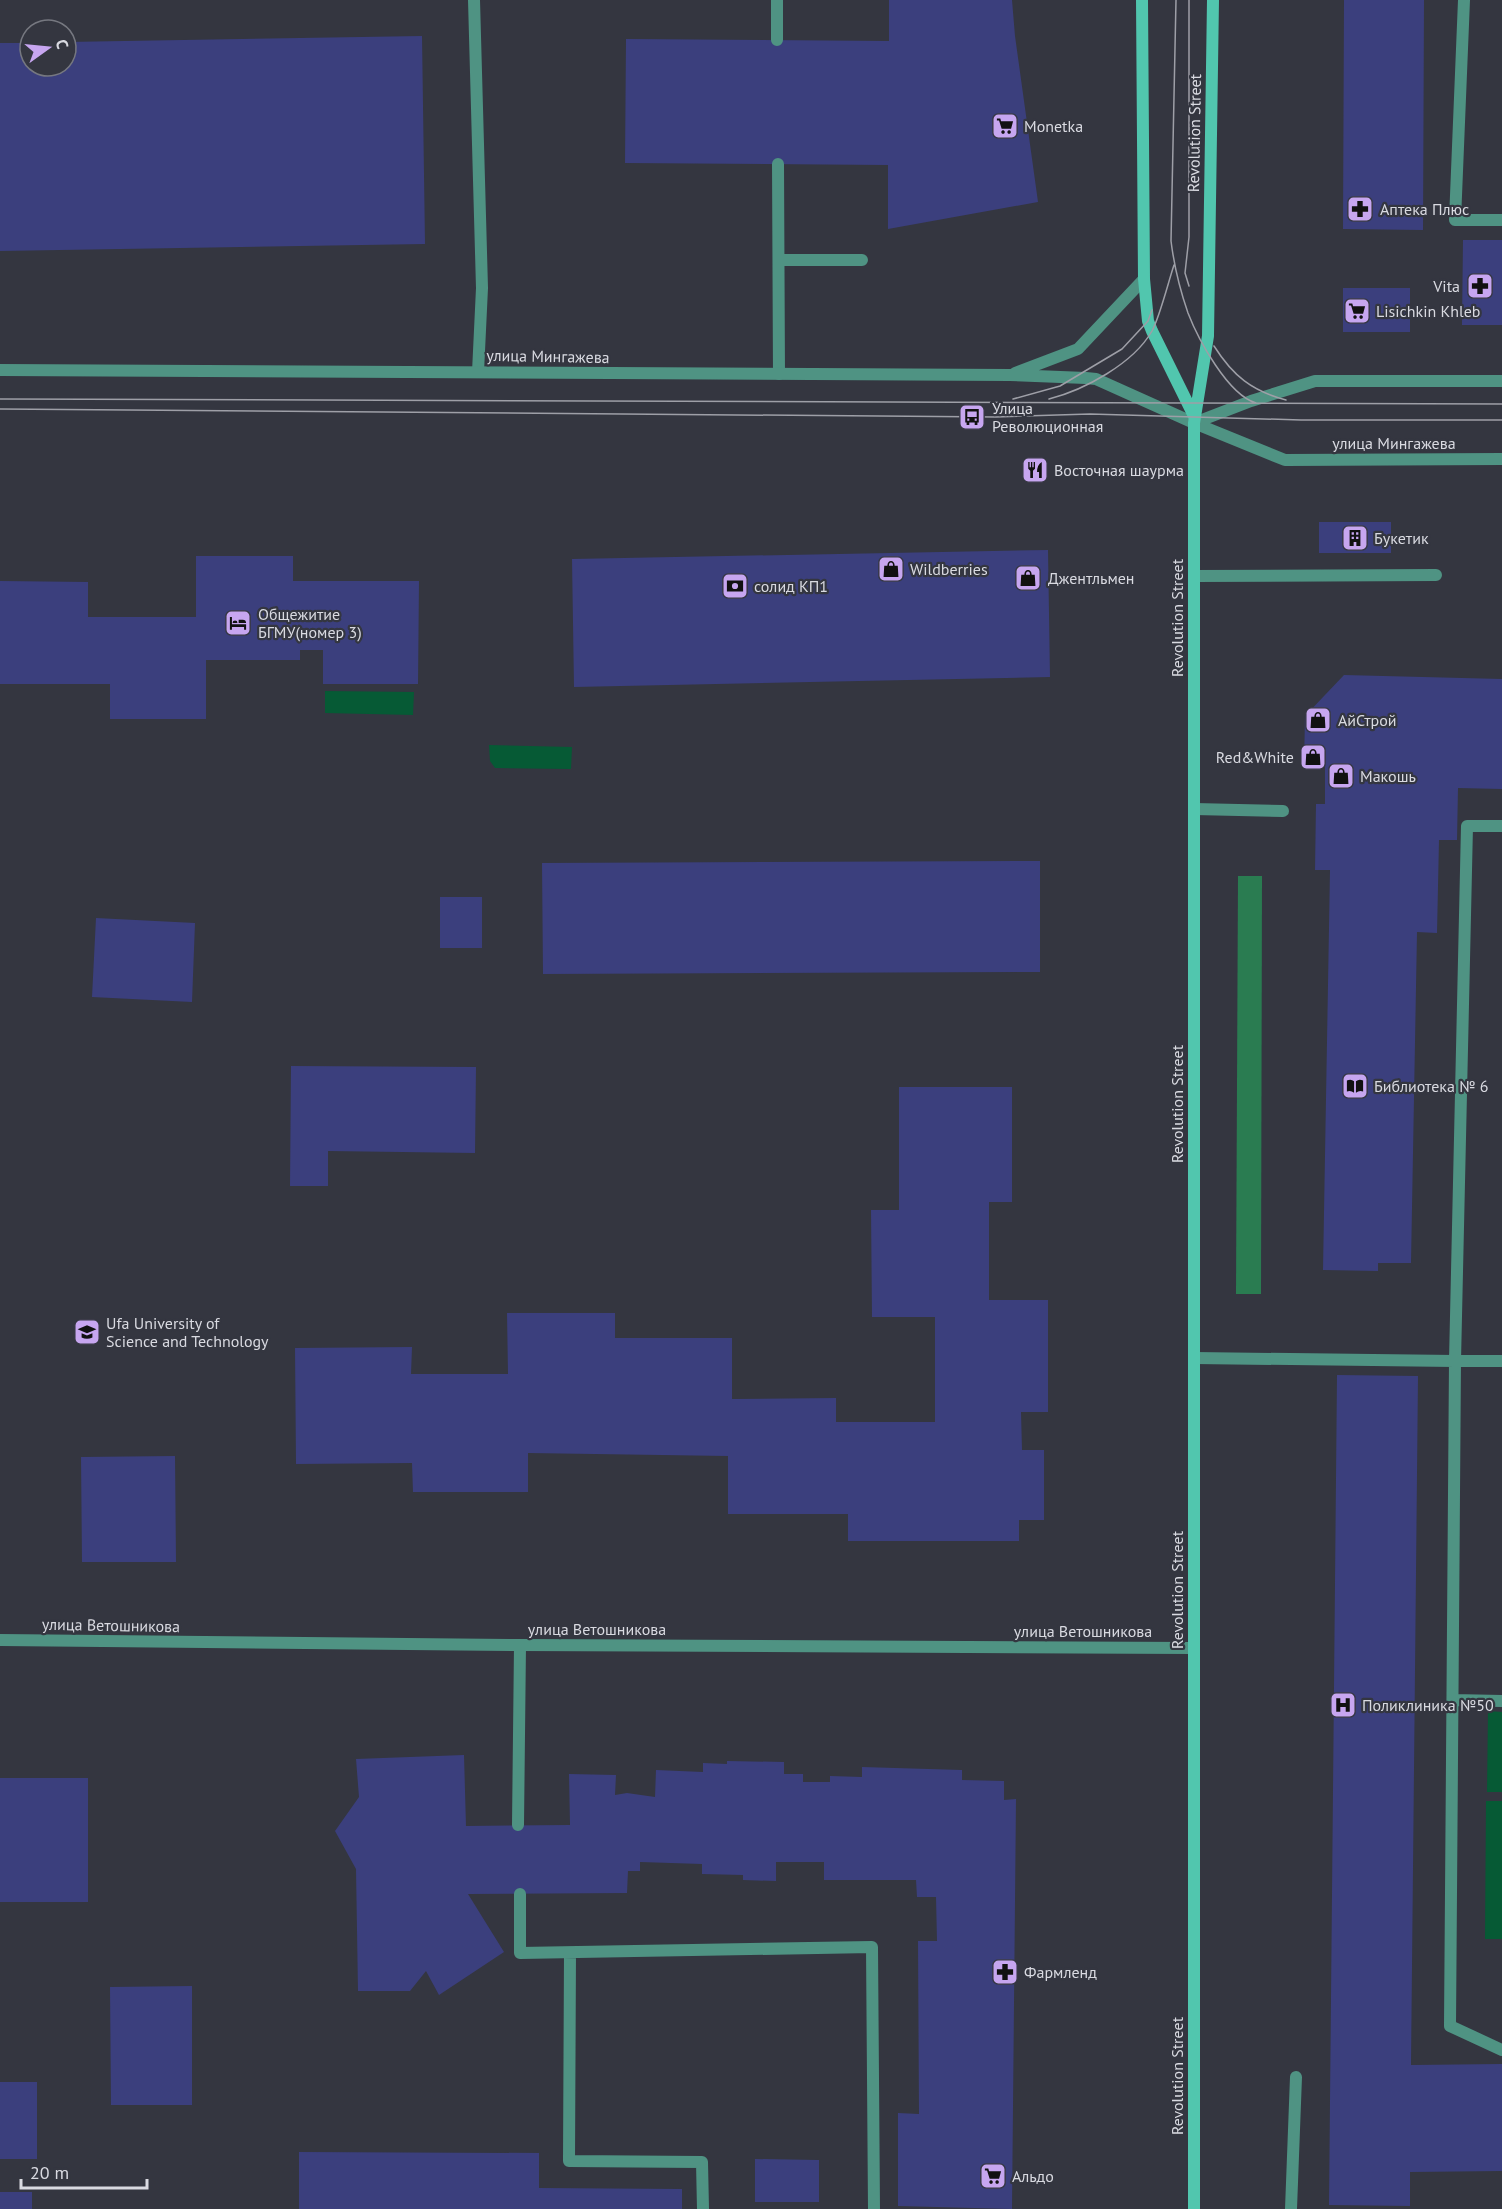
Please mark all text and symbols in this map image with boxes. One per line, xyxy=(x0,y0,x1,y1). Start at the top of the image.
north arrow xyxy=(18,18,78,78)
text: С xyxy=(52,37,73,51)
street label: Revolution Street xyxy=(1183,73,1205,192)
supermarket icon: Monetka xyxy=(990,111,1020,141)
place label: Monetka xyxy=(1024,116,1083,136)
pharmacy icon: Аптека Плюс xyxy=(1345,194,1375,224)
place label: Аптека Плюс xyxy=(1380,199,1469,219)
pharmacy icon: Vita xyxy=(1465,271,1495,301)
place label: Vita xyxy=(1432,276,1460,296)
supermarket icon: Lisichkin Khleb xyxy=(1342,296,1372,326)
place label: Lisichkin Khleb xyxy=(1376,301,1480,321)
street label: улица Мингажева xyxy=(486,345,610,367)
place label: Улица Революционная xyxy=(992,398,1103,436)
bus stop icon: Улица Революционная xyxy=(957,402,987,432)
street label: улица Мингажева xyxy=(1332,433,1456,453)
restaurant icon: Восточная шаурма xyxy=(1020,455,1050,485)
place label: Восточная шаурма xyxy=(1054,460,1184,480)
building icon: Букетик xyxy=(1340,523,1370,553)
place label: Букетик xyxy=(1374,528,1429,548)
shop icon: Wildberries xyxy=(876,554,906,584)
street label: Revolution Street xyxy=(1167,558,1187,677)
place label: Wildberries xyxy=(910,559,988,579)
shop icon: Джентльмен xyxy=(1013,563,1043,593)
place label: Джентльмен xyxy=(1048,568,1135,588)
bank icon: солид КП1 xyxy=(720,571,750,601)
place label: солид КП1 xyxy=(754,576,828,596)
place label: Общежитие БГМУ(номер 3) xyxy=(258,604,362,642)
hotel icon: Общежитие БГМУ(номер 3) xyxy=(223,608,253,638)
shop icon: АйСтрой xyxy=(1303,705,1333,735)
place label: АйСтрой xyxy=(1338,710,1397,730)
shop icon: Red&White xyxy=(1298,742,1328,772)
place label: Red&White xyxy=(1216,747,1294,767)
shop icon: Макошь xyxy=(1326,761,1356,791)
place label: Макошь xyxy=(1360,766,1416,786)
street label: Revolution Street xyxy=(1167,1044,1187,1163)
library icon: Библиотека № 6 xyxy=(1340,1071,1370,1101)
place label: Библиотека № 6 xyxy=(1374,1076,1489,1096)
place label: Ufa University of Science and Technology xyxy=(106,1313,269,1351)
school or university icon: Ufa University of Science and Technology xyxy=(72,1317,102,1347)
street label: Revolution Street xyxy=(1167,1530,1187,1649)
street label: улица Ветошникова xyxy=(42,1614,180,1636)
street label: улица Ветошникова xyxy=(528,1619,666,1639)
street label: улица Ветошникова xyxy=(1014,1621,1152,1641)
hospital icon: Поликлиника №50 xyxy=(1328,1690,1358,1720)
place label: Поликлиника №50 xyxy=(1362,1695,1494,1715)
pharmacy icon: Фармленд xyxy=(990,1957,1020,1987)
place label: Фармленд xyxy=(1024,1962,1097,1982)
street label: Revolution Street xyxy=(1167,2016,1187,2135)
scale bar xyxy=(21,2152,147,2190)
text: 20 m xyxy=(30,2161,69,2184)
supermarket icon: Альдо xyxy=(978,2161,1008,2191)
place label: Альдо xyxy=(1012,2166,1054,2186)

